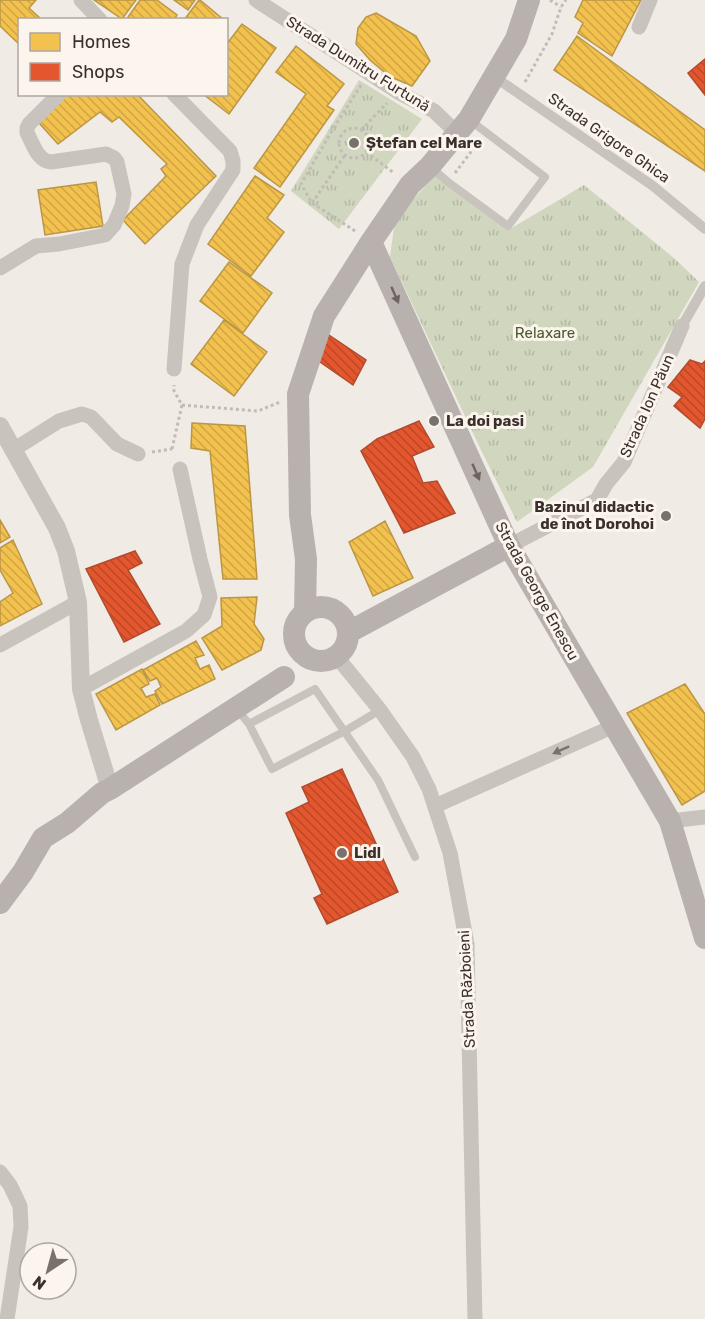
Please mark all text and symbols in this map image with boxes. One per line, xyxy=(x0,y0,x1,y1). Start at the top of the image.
street label: Strada Dumitru Furtună xyxy=(283,12,433,116)
legend xyxy=(18,18,228,96)
text: Homes xyxy=(72,31,130,53)
text: Shops xyxy=(72,61,124,83)
street label: Strada Grigore Ghica xyxy=(545,89,673,187)
place label: Ștefan cel Mare xyxy=(366,134,482,152)
marker: Ștefan cel Mare xyxy=(347,136,361,150)
one-way arrow xyxy=(391,286,400,303)
park label: Relaxare xyxy=(515,324,575,342)
street label: Strada Ion Păun xyxy=(616,352,678,460)
place label: La doi pasi xyxy=(446,412,524,430)
marker: La doi pasi xyxy=(427,414,441,428)
one-way arrow xyxy=(471,464,480,481)
place label: Bazinul didactic de înot Dorohoi xyxy=(534,498,654,533)
marker: Bazinul didactic de înot Dorohoi xyxy=(659,509,673,523)
street label: Strada George Enescu xyxy=(491,519,583,663)
one-way arrow xyxy=(551,745,569,755)
place label: Lidl xyxy=(354,844,381,862)
marker: Lidl xyxy=(335,846,349,860)
street label: Strada Războieni xyxy=(455,930,479,1048)
north arrow xyxy=(18,1241,78,1301)
text: N xyxy=(29,1272,50,1294)

